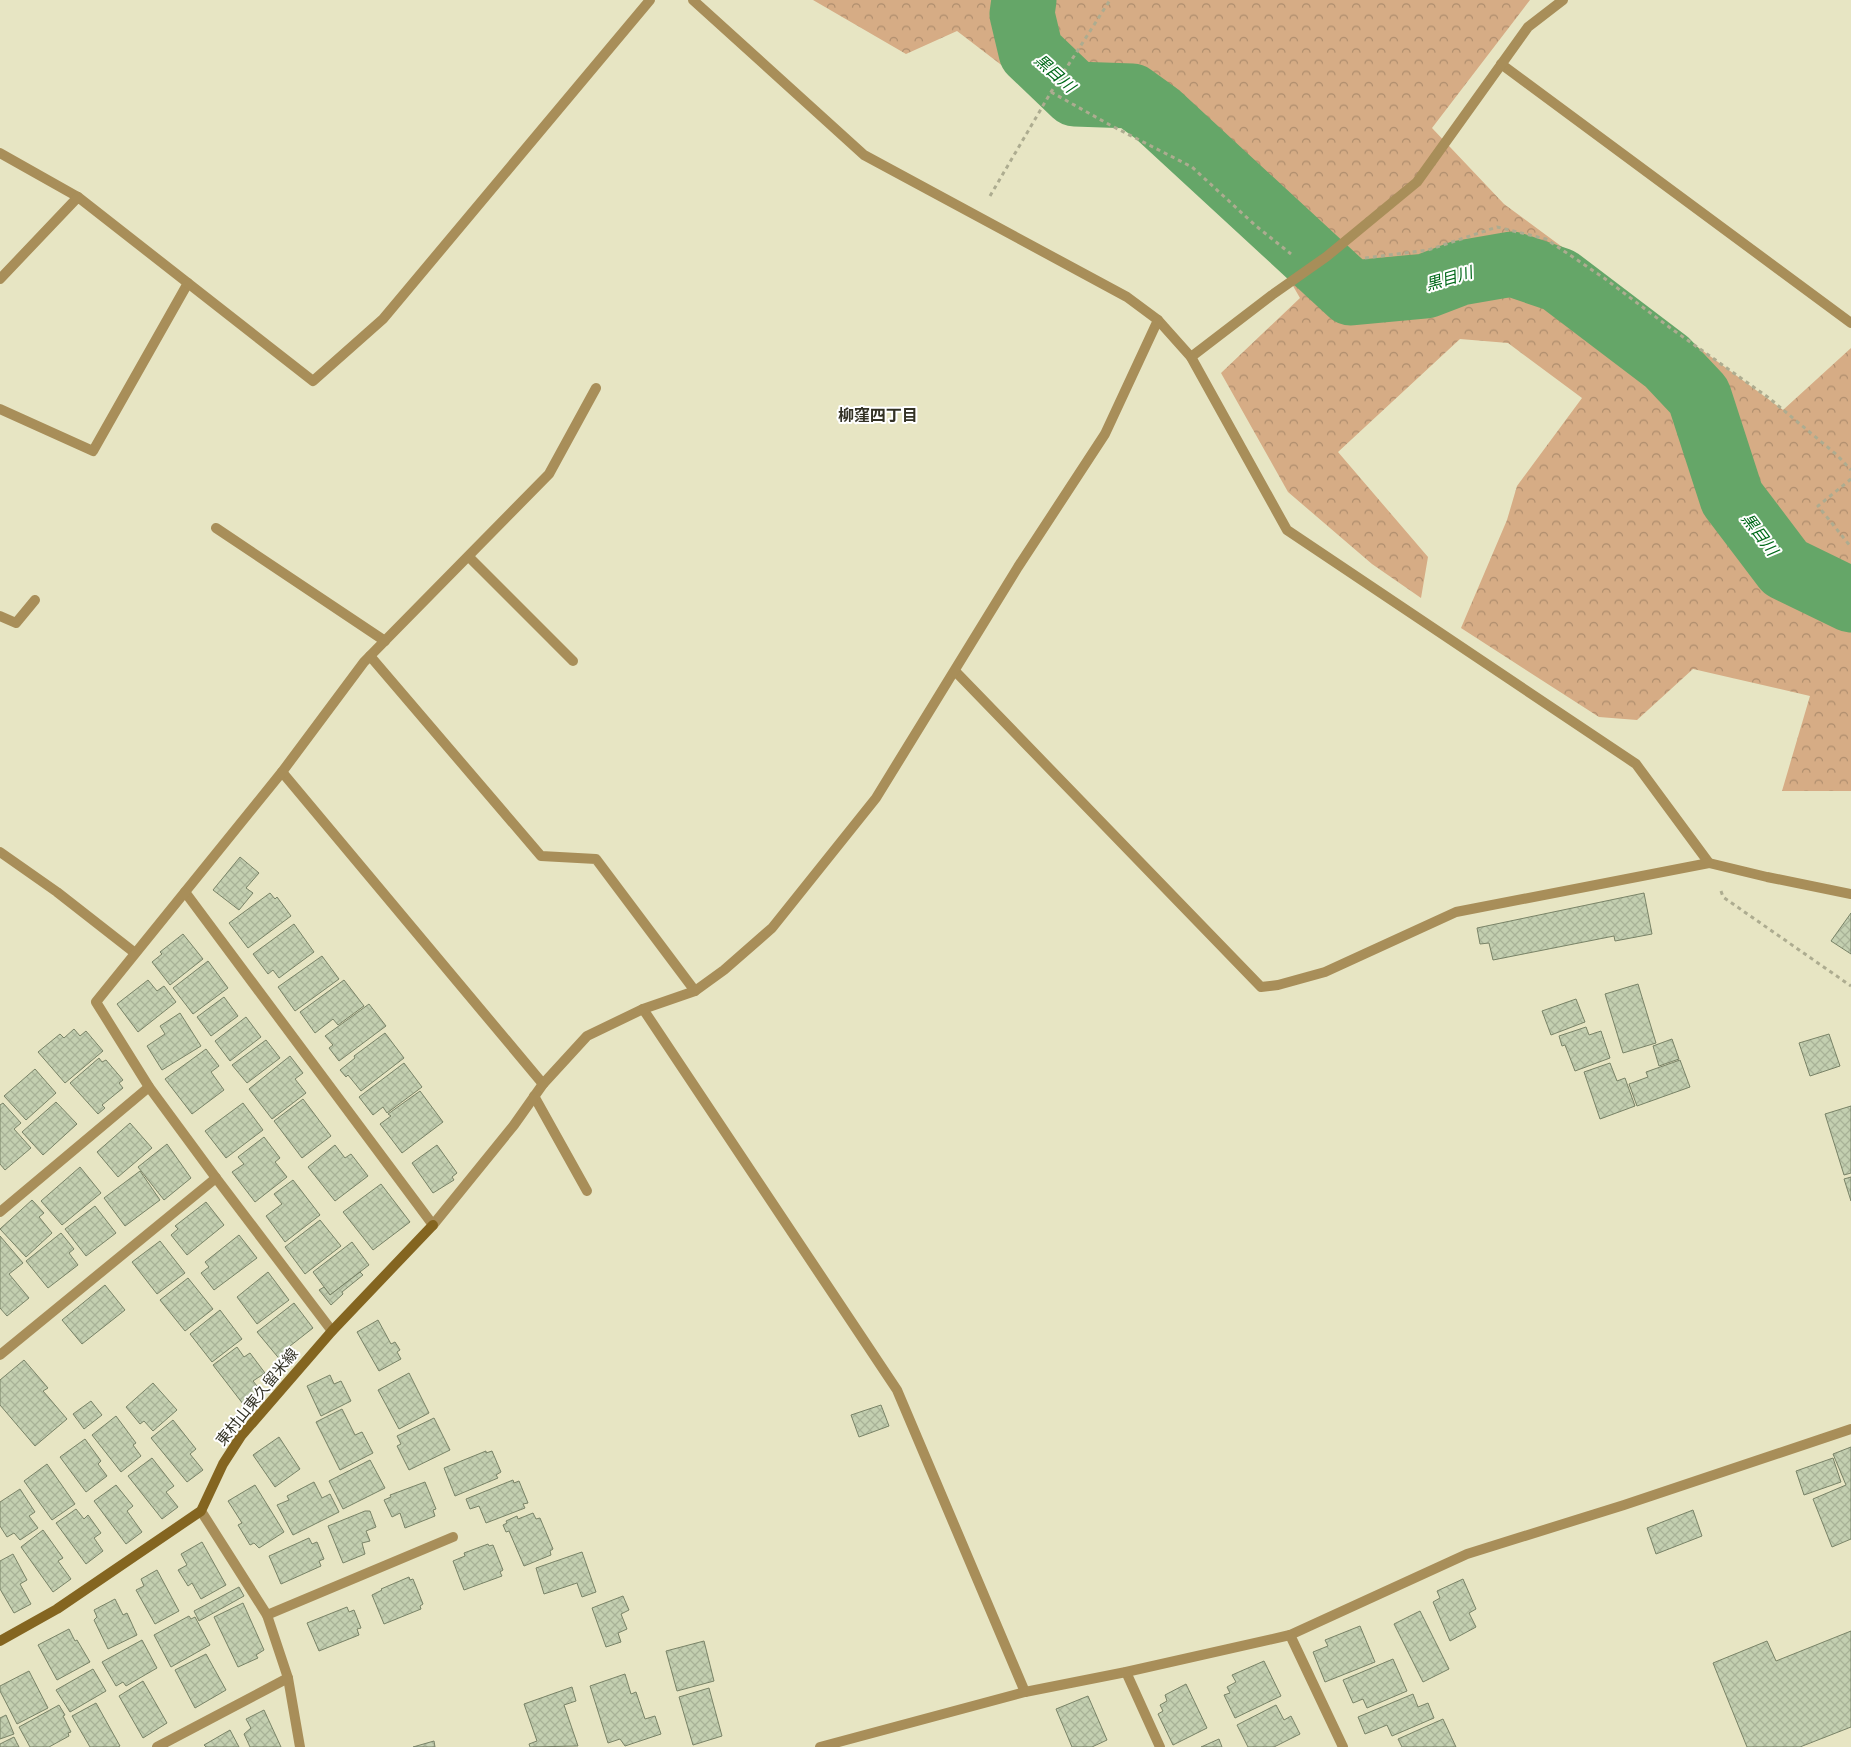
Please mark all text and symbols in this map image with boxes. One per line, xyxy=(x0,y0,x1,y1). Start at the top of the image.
water label: 黒目川 xyxy=(1030,50,1081,99)
water label: 黒目川 xyxy=(1423,261,1477,295)
district label: 柳窪四丁目 xyxy=(838,405,918,426)
water label: 黒目川 xyxy=(1737,509,1784,561)
street label: 東村山東久留米線 xyxy=(211,1344,303,1450)

